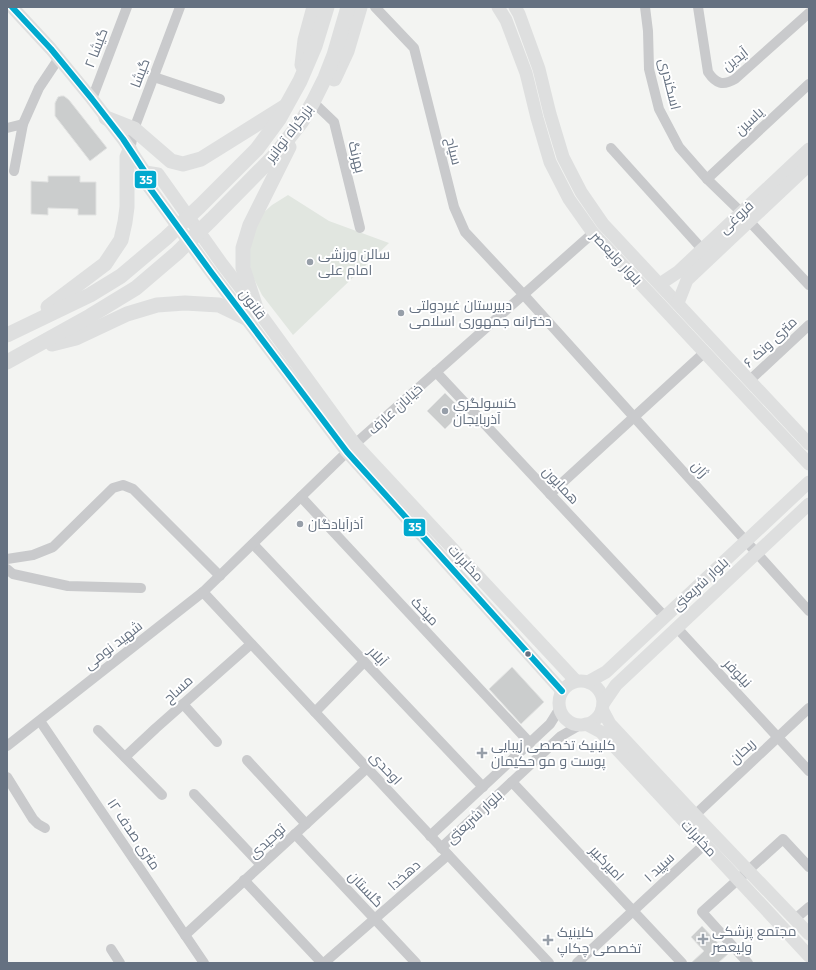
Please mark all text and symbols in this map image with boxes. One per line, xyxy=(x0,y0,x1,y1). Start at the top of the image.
street label: گیشا ۲ xyxy=(80,26,112,70)
street label: آیدین xyxy=(718,43,752,75)
street label: گیشا xyxy=(126,56,154,90)
street label: اسکندری xyxy=(655,56,685,112)
street label: بزرگراه توانیر xyxy=(261,100,317,167)
street label: یاسین xyxy=(731,103,768,139)
street label: سیاح xyxy=(442,135,466,167)
street label: بهرنگ xyxy=(344,139,370,175)
line badge: 35 xyxy=(134,170,157,189)
text: 35 xyxy=(139,173,153,187)
street label: فروغى xyxy=(715,196,757,238)
street label: بلوار ولیعصر xyxy=(587,226,647,289)
place label: سالن ورزشی امام علی xyxy=(318,245,390,280)
marker: سالن ورزشی امام علی xyxy=(305,257,315,267)
street label: قانون xyxy=(236,285,270,323)
place label: دبیرستان غیردولتی دخترانه جمهوری اسلامی xyxy=(409,296,552,330)
marker: دبیرستان غیردولتی دخترانه جمهوری اسلامی xyxy=(396,308,406,318)
street label: ۶ متری ونک xyxy=(739,313,801,371)
street label: خیابان عارف xyxy=(364,380,426,438)
place label: کنسولگری آذربایجان xyxy=(453,394,517,428)
marker: کنسولگری آذربایجان xyxy=(440,406,450,416)
street label: ژان xyxy=(688,457,713,481)
street label: همایون xyxy=(539,462,583,508)
place label: آذرآبادگان xyxy=(308,515,364,533)
line badge: 35 xyxy=(403,518,426,537)
marker: آذرآبادگان xyxy=(295,519,305,529)
text: 35 xyxy=(408,520,422,534)
street label: مخابرات xyxy=(444,541,488,585)
street label: بلوار شریعتى xyxy=(668,553,732,615)
street label: میخک xyxy=(407,593,443,629)
street label: شهید نومی xyxy=(80,617,146,673)
street label: آیلار xyxy=(364,642,392,670)
unlabelled marker xyxy=(523,649,533,659)
street label: نیلوفر xyxy=(719,654,756,691)
street label: مساح xyxy=(160,671,196,707)
street label: ریحان xyxy=(725,734,759,768)
place label: کلینیک تخصصی زیبایی پوست و مو حکیمان xyxy=(491,736,615,771)
marker: کلینیک تخصصی زیبایی پوست و مو حکیمان xyxy=(476,747,488,759)
street label: اوحدی xyxy=(366,748,406,788)
street label: بلوار شریعتى xyxy=(442,786,506,848)
street label: ۱۲ متری صدف xyxy=(104,795,164,873)
street label: مخابرات xyxy=(677,816,721,860)
street label: توحیدی xyxy=(245,819,289,862)
street label: امیرکبیر xyxy=(585,841,628,885)
street label: سپید ۱ xyxy=(640,848,679,886)
street label: دهخدا xyxy=(384,856,424,894)
street label: گلستان xyxy=(345,867,387,911)
place label: مجتمع پزشکی ولیعصر xyxy=(711,922,797,956)
place label: کلينيک تخصصی چکاپ xyxy=(557,923,642,958)
marker: مجتمع پزشکی ولیعصر xyxy=(697,933,709,945)
marker: کلينيک تخصصی چکاپ xyxy=(542,934,554,946)

